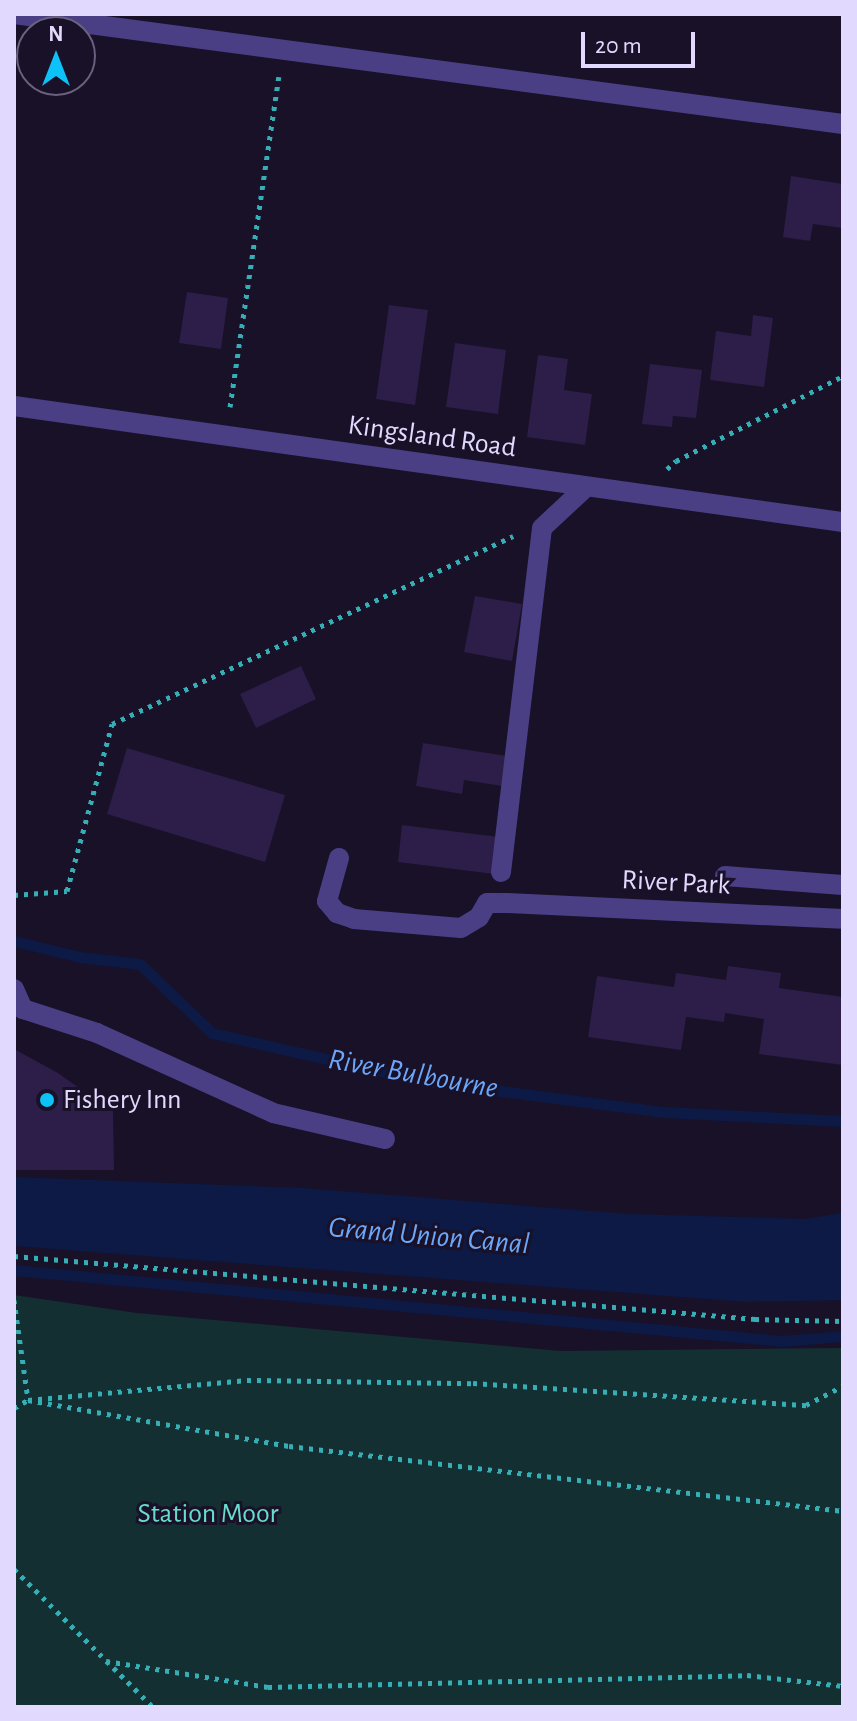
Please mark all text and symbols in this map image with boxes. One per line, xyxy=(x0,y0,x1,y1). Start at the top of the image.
north arrow xyxy=(16,16,96,96)
scale bar xyxy=(585,16,699,66)
text: N xyxy=(48,23,64,45)
text: 20 m xyxy=(595,34,642,58)
street label: Kingsland Road xyxy=(346,409,518,465)
street label: River Park xyxy=(621,863,731,903)
water label: River Bulbourne xyxy=(326,1041,500,1107)
place label: Fishery Inn xyxy=(63,1083,182,1117)
marker: Fishery Inn xyxy=(38,1091,56,1109)
water label: Grand Union Canal xyxy=(327,1209,531,1263)
park label: Station Moor xyxy=(137,1497,279,1531)

